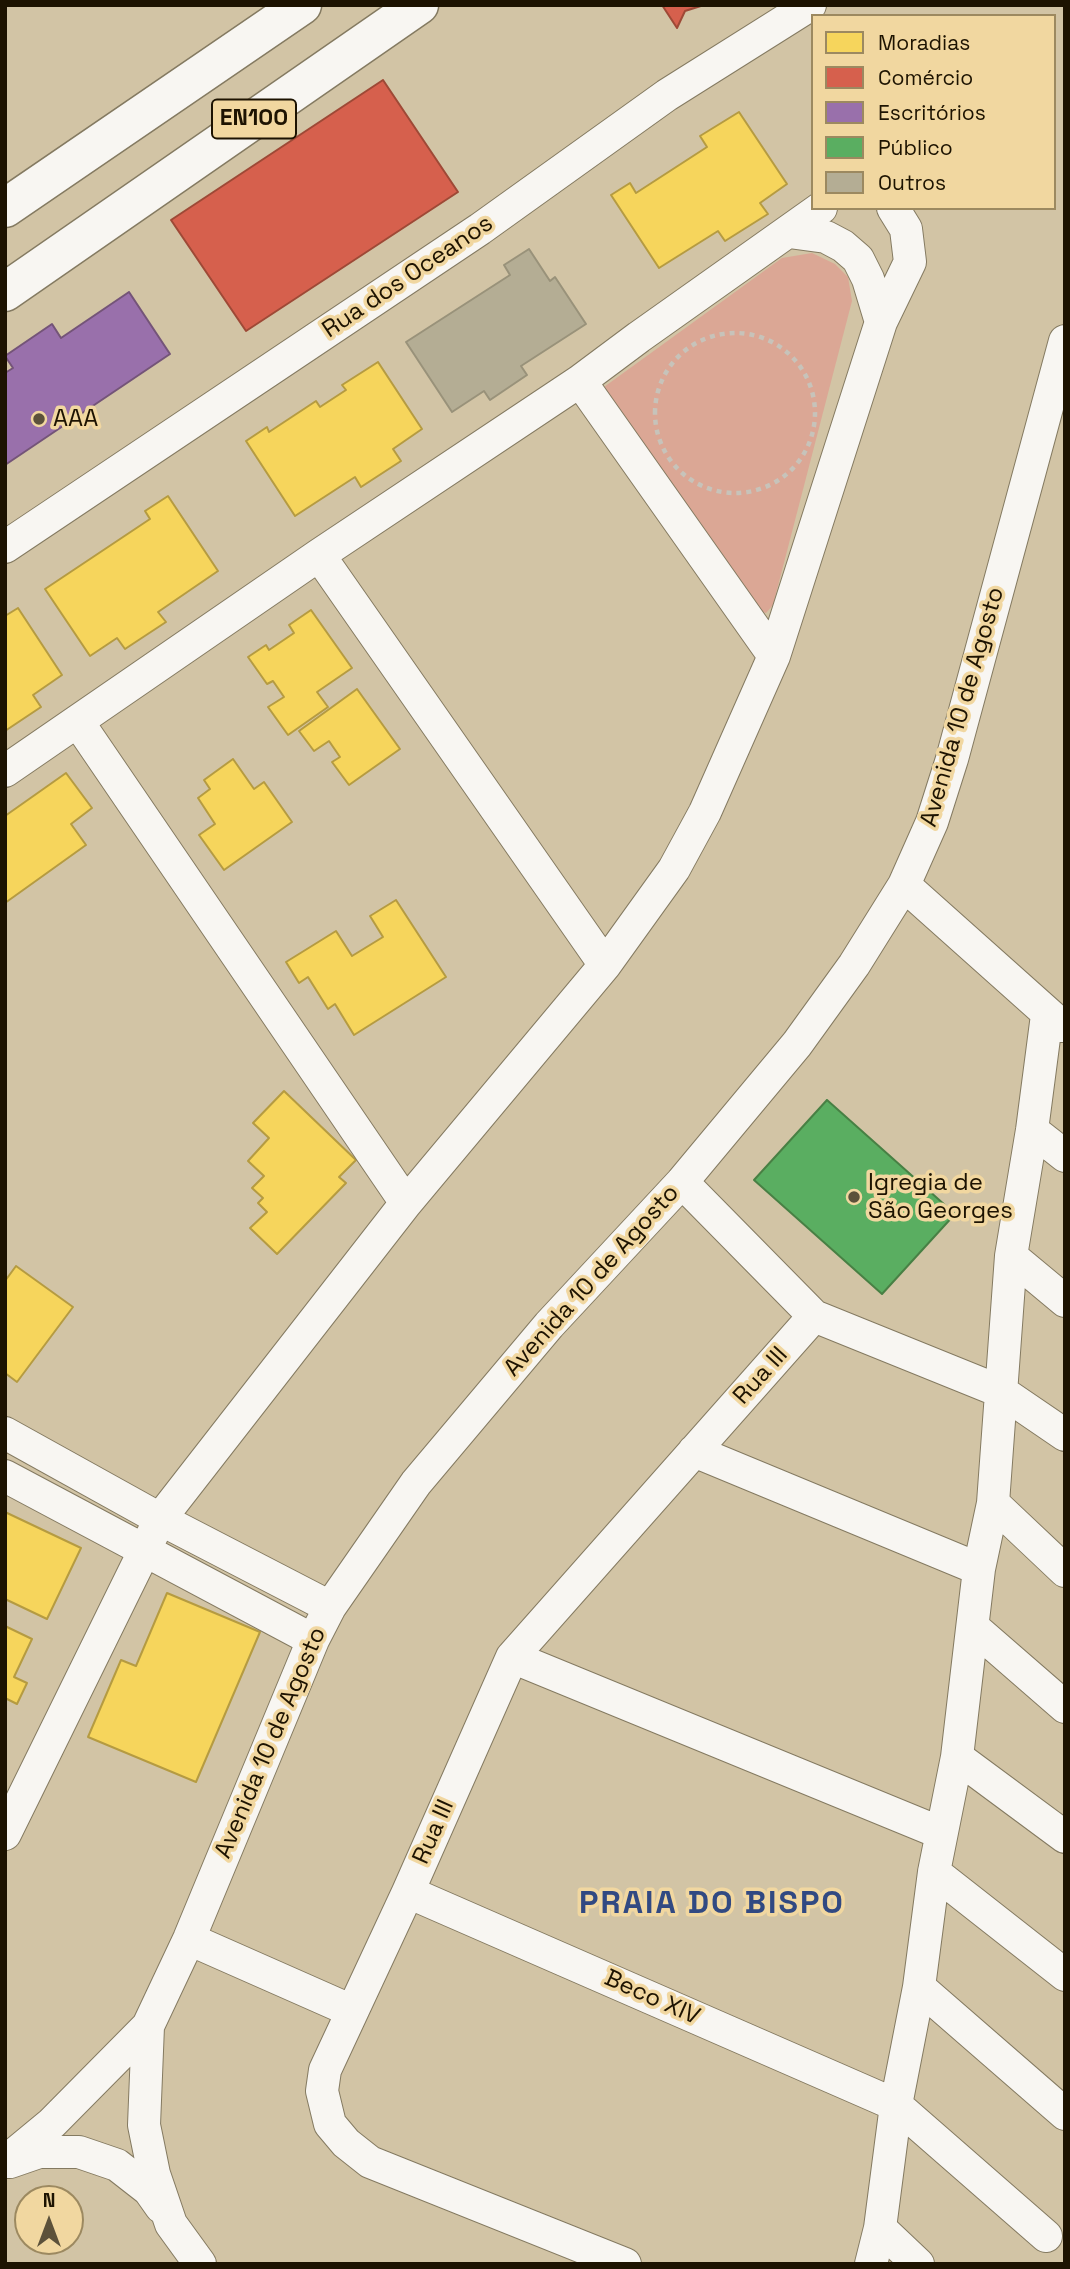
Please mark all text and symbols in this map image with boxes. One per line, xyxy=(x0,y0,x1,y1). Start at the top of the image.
legend xyxy=(811,14,1056,210)
text: Moradias xyxy=(878,29,970,56)
text: Comércio xyxy=(878,64,973,91)
text: Escritórios xyxy=(878,99,986,126)
road number: EN100 xyxy=(212,100,296,138)
text: Público xyxy=(878,134,953,161)
text: Outros xyxy=(878,169,946,196)
street label: Rua dos Oceanos xyxy=(317,209,499,345)
place label: AAA xyxy=(53,405,98,433)
marker: AAA xyxy=(31,411,47,427)
street label: Avenida 10 de Agosto xyxy=(915,584,1011,830)
place label: Igregia de São Georges xyxy=(868,1169,1013,1225)
street label: Avenida 10 de Agosto xyxy=(498,1179,686,1383)
marker: Igregia de São Georges xyxy=(846,1189,862,1205)
street label: Rua III xyxy=(728,1341,794,1411)
street label: Avenida 10 de Agosto xyxy=(209,1623,333,1863)
street label: Rua III xyxy=(407,1795,461,1869)
district label: PRAIA DO BISPO xyxy=(581,1885,843,1923)
street label: Beco XIV xyxy=(600,1964,704,2032)
north arrow xyxy=(14,2185,84,2255)
text: N xyxy=(43,2188,55,2213)

